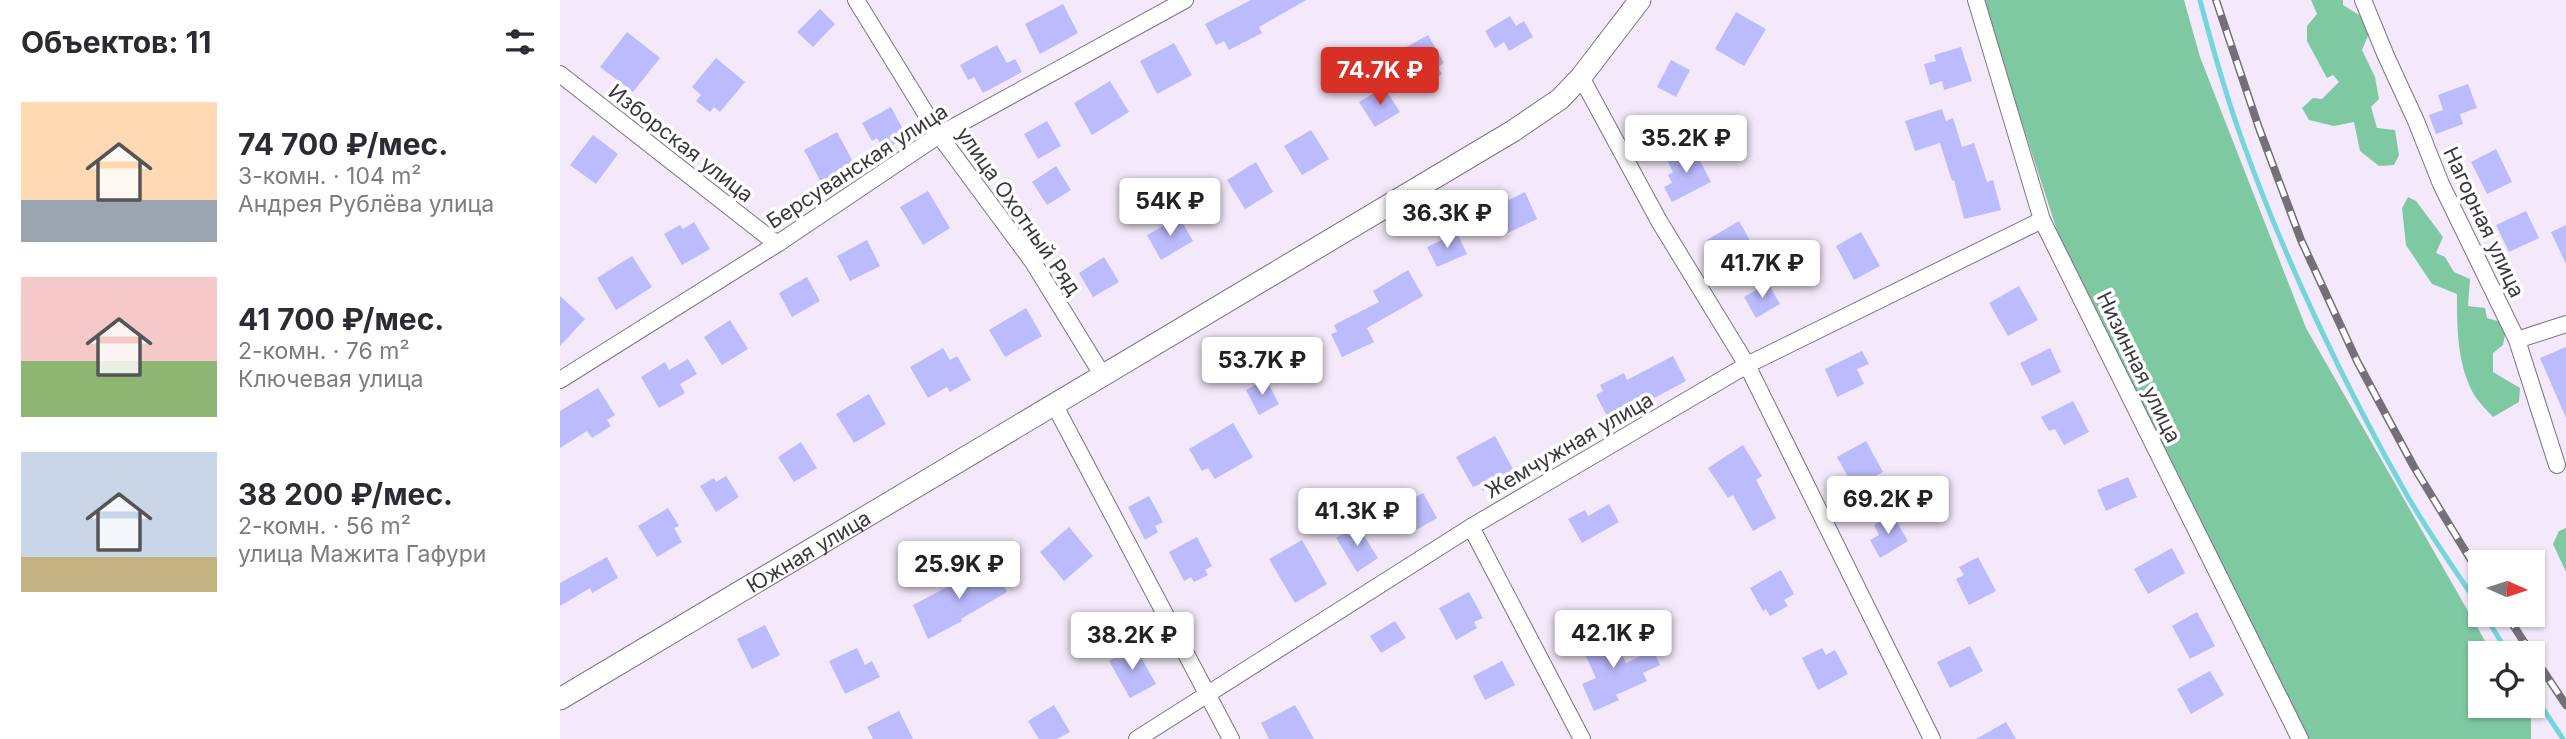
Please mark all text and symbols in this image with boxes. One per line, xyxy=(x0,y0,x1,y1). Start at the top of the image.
icon: filters xyxy=(501,23,539,61)
text: Объектов: 11 xyxy=(21,24,211,60)
pin: 74.7K ₽ xyxy=(1315,48,1445,107)
text: 74.7K ₽ xyxy=(1337,56,1423,84)
street label: Изборская улица xyxy=(604,79,758,207)
street label: Берсуванская улица xyxy=(762,98,952,234)
pin: 35.2K ₽ xyxy=(1621,116,1751,175)
street label: улица Охотный Ряд xyxy=(951,122,1087,300)
text: 35.2K ₽ xyxy=(1641,124,1731,152)
text: 74 700 ₽/мес. xyxy=(238,126,448,162)
icon: home xyxy=(77,130,161,214)
street label: Нагорная улица xyxy=(2438,143,2530,301)
text: 3-комн. · 104 m² xyxy=(238,162,422,190)
pin: 54K ₽ xyxy=(1121,178,1219,238)
text: 54K ₽ xyxy=(1135,187,1205,215)
text: Андрея Рублёва улица xyxy=(238,190,494,218)
pin: 36.3K ₽ xyxy=(1382,190,1512,250)
text: 36.3K ₽ xyxy=(1402,199,1492,227)
pin: 41.7K ₽ xyxy=(1697,240,1827,300)
text: 41.7K ₽ xyxy=(1720,249,1804,277)
street label: Низинная улица xyxy=(2092,288,2186,446)
text: 41 700 ₽/мес. xyxy=(238,301,444,337)
icon: home xyxy=(77,305,161,389)
text: 2-комн. · 76 m² xyxy=(238,337,410,365)
pin: 53.7K ₽ xyxy=(1197,338,1327,397)
text: 53.7K ₽ xyxy=(1218,346,1306,374)
text: Ключевая улица xyxy=(238,365,423,393)
street label: Жемчужная улица xyxy=(1480,387,1658,503)
text: 38 200 ₽/мес. xyxy=(238,476,453,512)
pin: 69.2K ₽ xyxy=(1823,476,1953,536)
icon: home xyxy=(77,480,161,564)
text: 69.2K ₽ xyxy=(1843,485,1933,513)
pin: 41.3K ₽ xyxy=(1292,489,1422,548)
text: 41.3K ₽ xyxy=(1314,497,1400,525)
street label: Южная улица xyxy=(742,505,875,598)
text: 2-комн. · 56 m² xyxy=(238,512,411,540)
text: улица Мажита Гафури xyxy=(238,540,486,568)
pin: 25.9K ₽ xyxy=(894,542,1024,601)
text: 25.9K ₽ xyxy=(914,550,1004,578)
north arrow xyxy=(2468,550,2544,626)
map controls xyxy=(2468,550,2545,718)
pin: 42.1K ₽ xyxy=(1548,610,1678,670)
pin: 38.2K ₽ xyxy=(1067,612,1197,672)
text: 42.1K ₽ xyxy=(1571,619,1655,647)
text: 38.2K ₽ xyxy=(1087,621,1177,649)
button: locate xyxy=(2468,641,2545,718)

